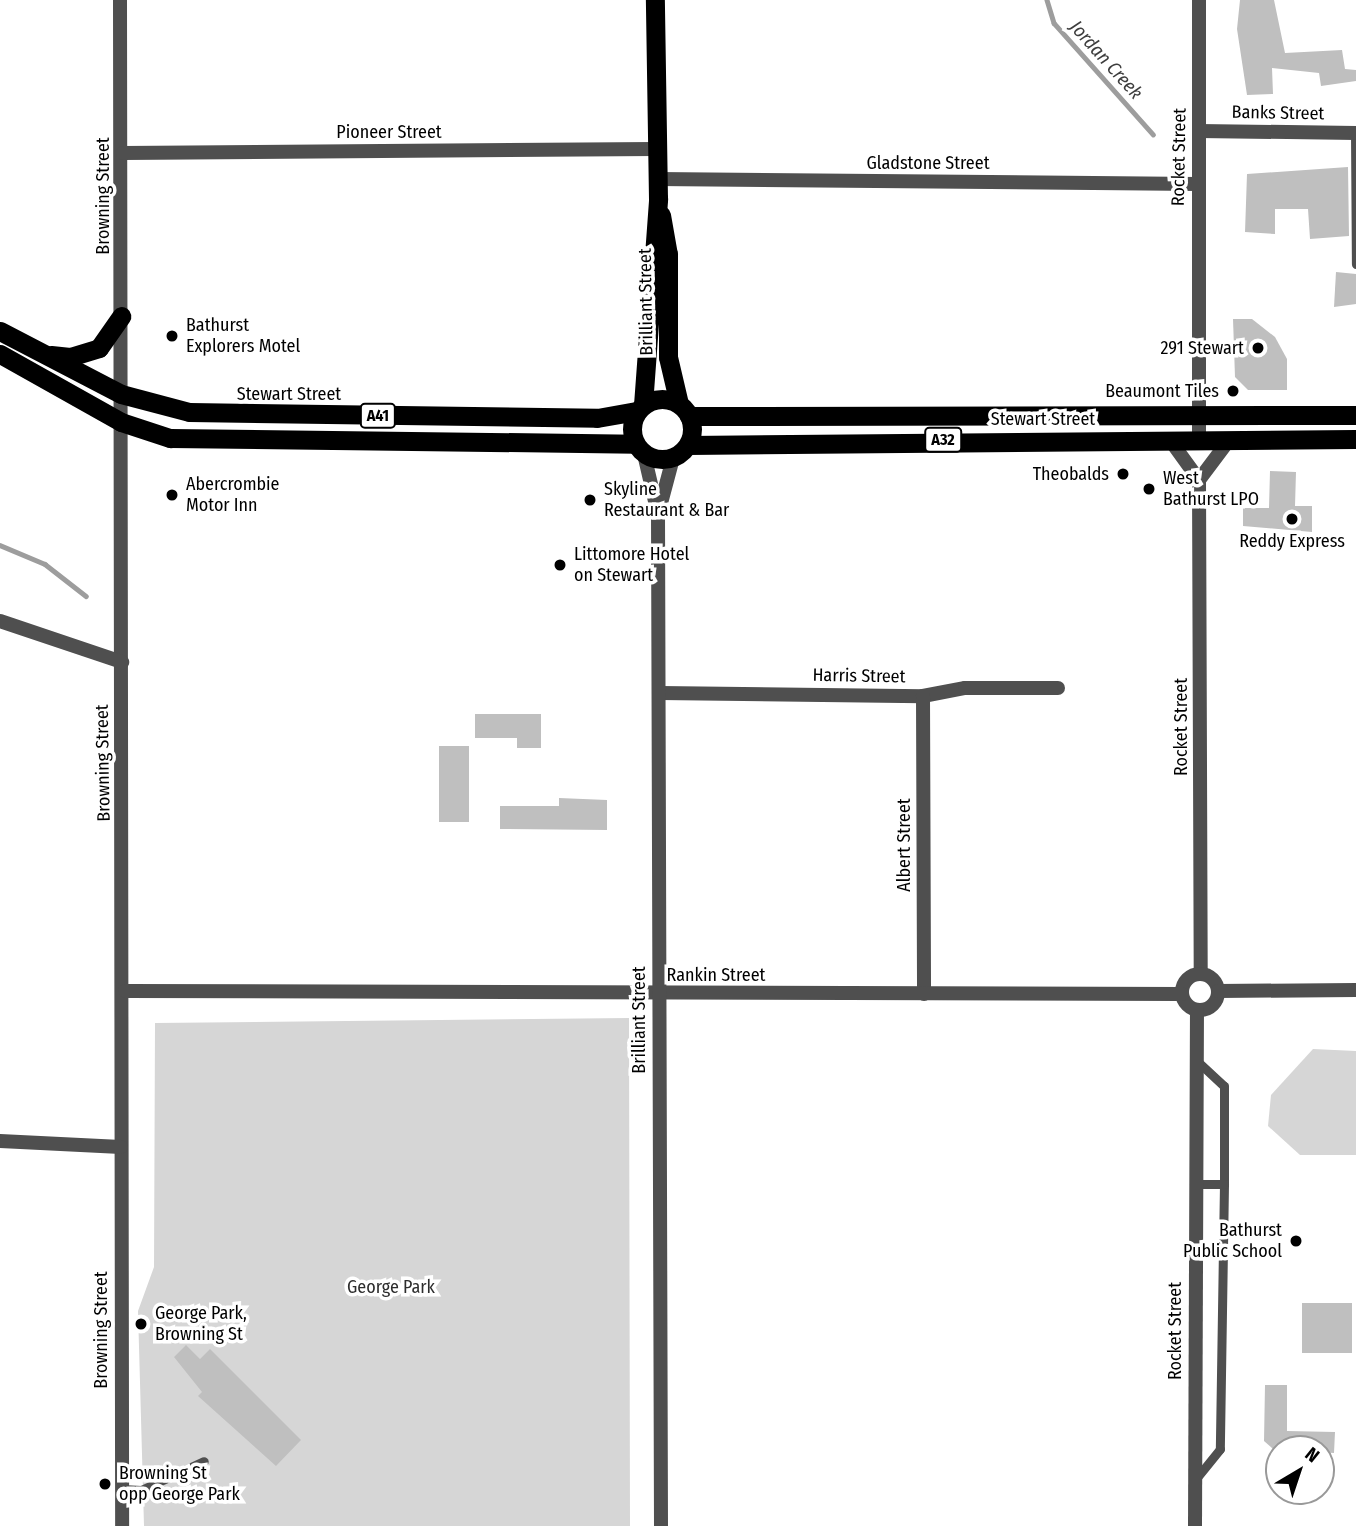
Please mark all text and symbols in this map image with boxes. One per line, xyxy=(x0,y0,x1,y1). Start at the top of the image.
water label: Jordan Creek xyxy=(1065,16,1147,104)
street label: Banks Street xyxy=(1232,101,1324,125)
street label: Rocket Street xyxy=(1167,108,1191,206)
street label: Pioneer Street xyxy=(336,121,442,143)
street label: Browning Street xyxy=(92,137,114,255)
street label: Gladstone Street xyxy=(866,152,990,174)
street label: Brilliant Street xyxy=(634,248,658,356)
place label: Bathurst Explorers Motel xyxy=(186,315,300,358)
marker: Bathurst Explorers Motel xyxy=(164,328,180,344)
place label: 291 Stewart xyxy=(1161,337,1244,359)
marker: 291 Stewart xyxy=(1250,340,1266,356)
place label: Beaumont Tiles xyxy=(1105,380,1219,402)
street label: Stewart Street xyxy=(237,383,341,405)
marker: Beaumont Tiles xyxy=(1225,383,1241,399)
road number: A41 xyxy=(359,404,397,428)
street label: Stewart Street xyxy=(991,408,1095,430)
road number: A32 xyxy=(924,428,962,452)
place label: Theobalds xyxy=(1033,463,1109,485)
marker: Theobalds xyxy=(1115,466,1131,482)
place label: West Bathurst LPO xyxy=(1163,468,1259,510)
place label: Abercrombie Motor Inn xyxy=(186,474,280,516)
place label: Skyline Restaurant & Bar xyxy=(604,479,729,522)
marker: West Bathurst LPO xyxy=(1141,481,1157,497)
marker: Abercrombie Motor Inn xyxy=(164,487,180,503)
marker: Skyline Restaurant & Bar xyxy=(582,492,598,508)
marker: Reddy Express xyxy=(1284,511,1300,527)
place label: Reddy Express xyxy=(1239,530,1345,552)
place label: Littomore Hotel on Stewart xyxy=(574,544,689,586)
marker: Littomore Hotel on Stewart xyxy=(552,557,568,573)
street label: Harris Street xyxy=(812,664,906,688)
street label: Rocket Street xyxy=(1170,678,1192,776)
street label: Browning Street xyxy=(91,704,115,822)
street label: Albert Street xyxy=(893,798,915,892)
street label: Rankin Street xyxy=(667,964,765,986)
street label: Brilliant Street xyxy=(628,966,650,1074)
place label: Bathurst Public School xyxy=(1183,1220,1282,1262)
marker: Bathurst Public School xyxy=(1288,1233,1304,1249)
street label: Browning Street xyxy=(90,1271,112,1389)
park label: George Park xyxy=(347,1276,435,1298)
street label: Rocket Street xyxy=(1164,1282,1186,1380)
place label: George Park, Browning St xyxy=(155,1303,247,1346)
marker: George Park, Browning St xyxy=(133,1316,149,1332)
north arrow xyxy=(1265,1435,1335,1505)
text: N xyxy=(1301,1442,1324,1467)
place label: Browning St opp George Park xyxy=(119,1463,240,1506)
marker: Browning St opp George Park xyxy=(97,1476,113,1492)

